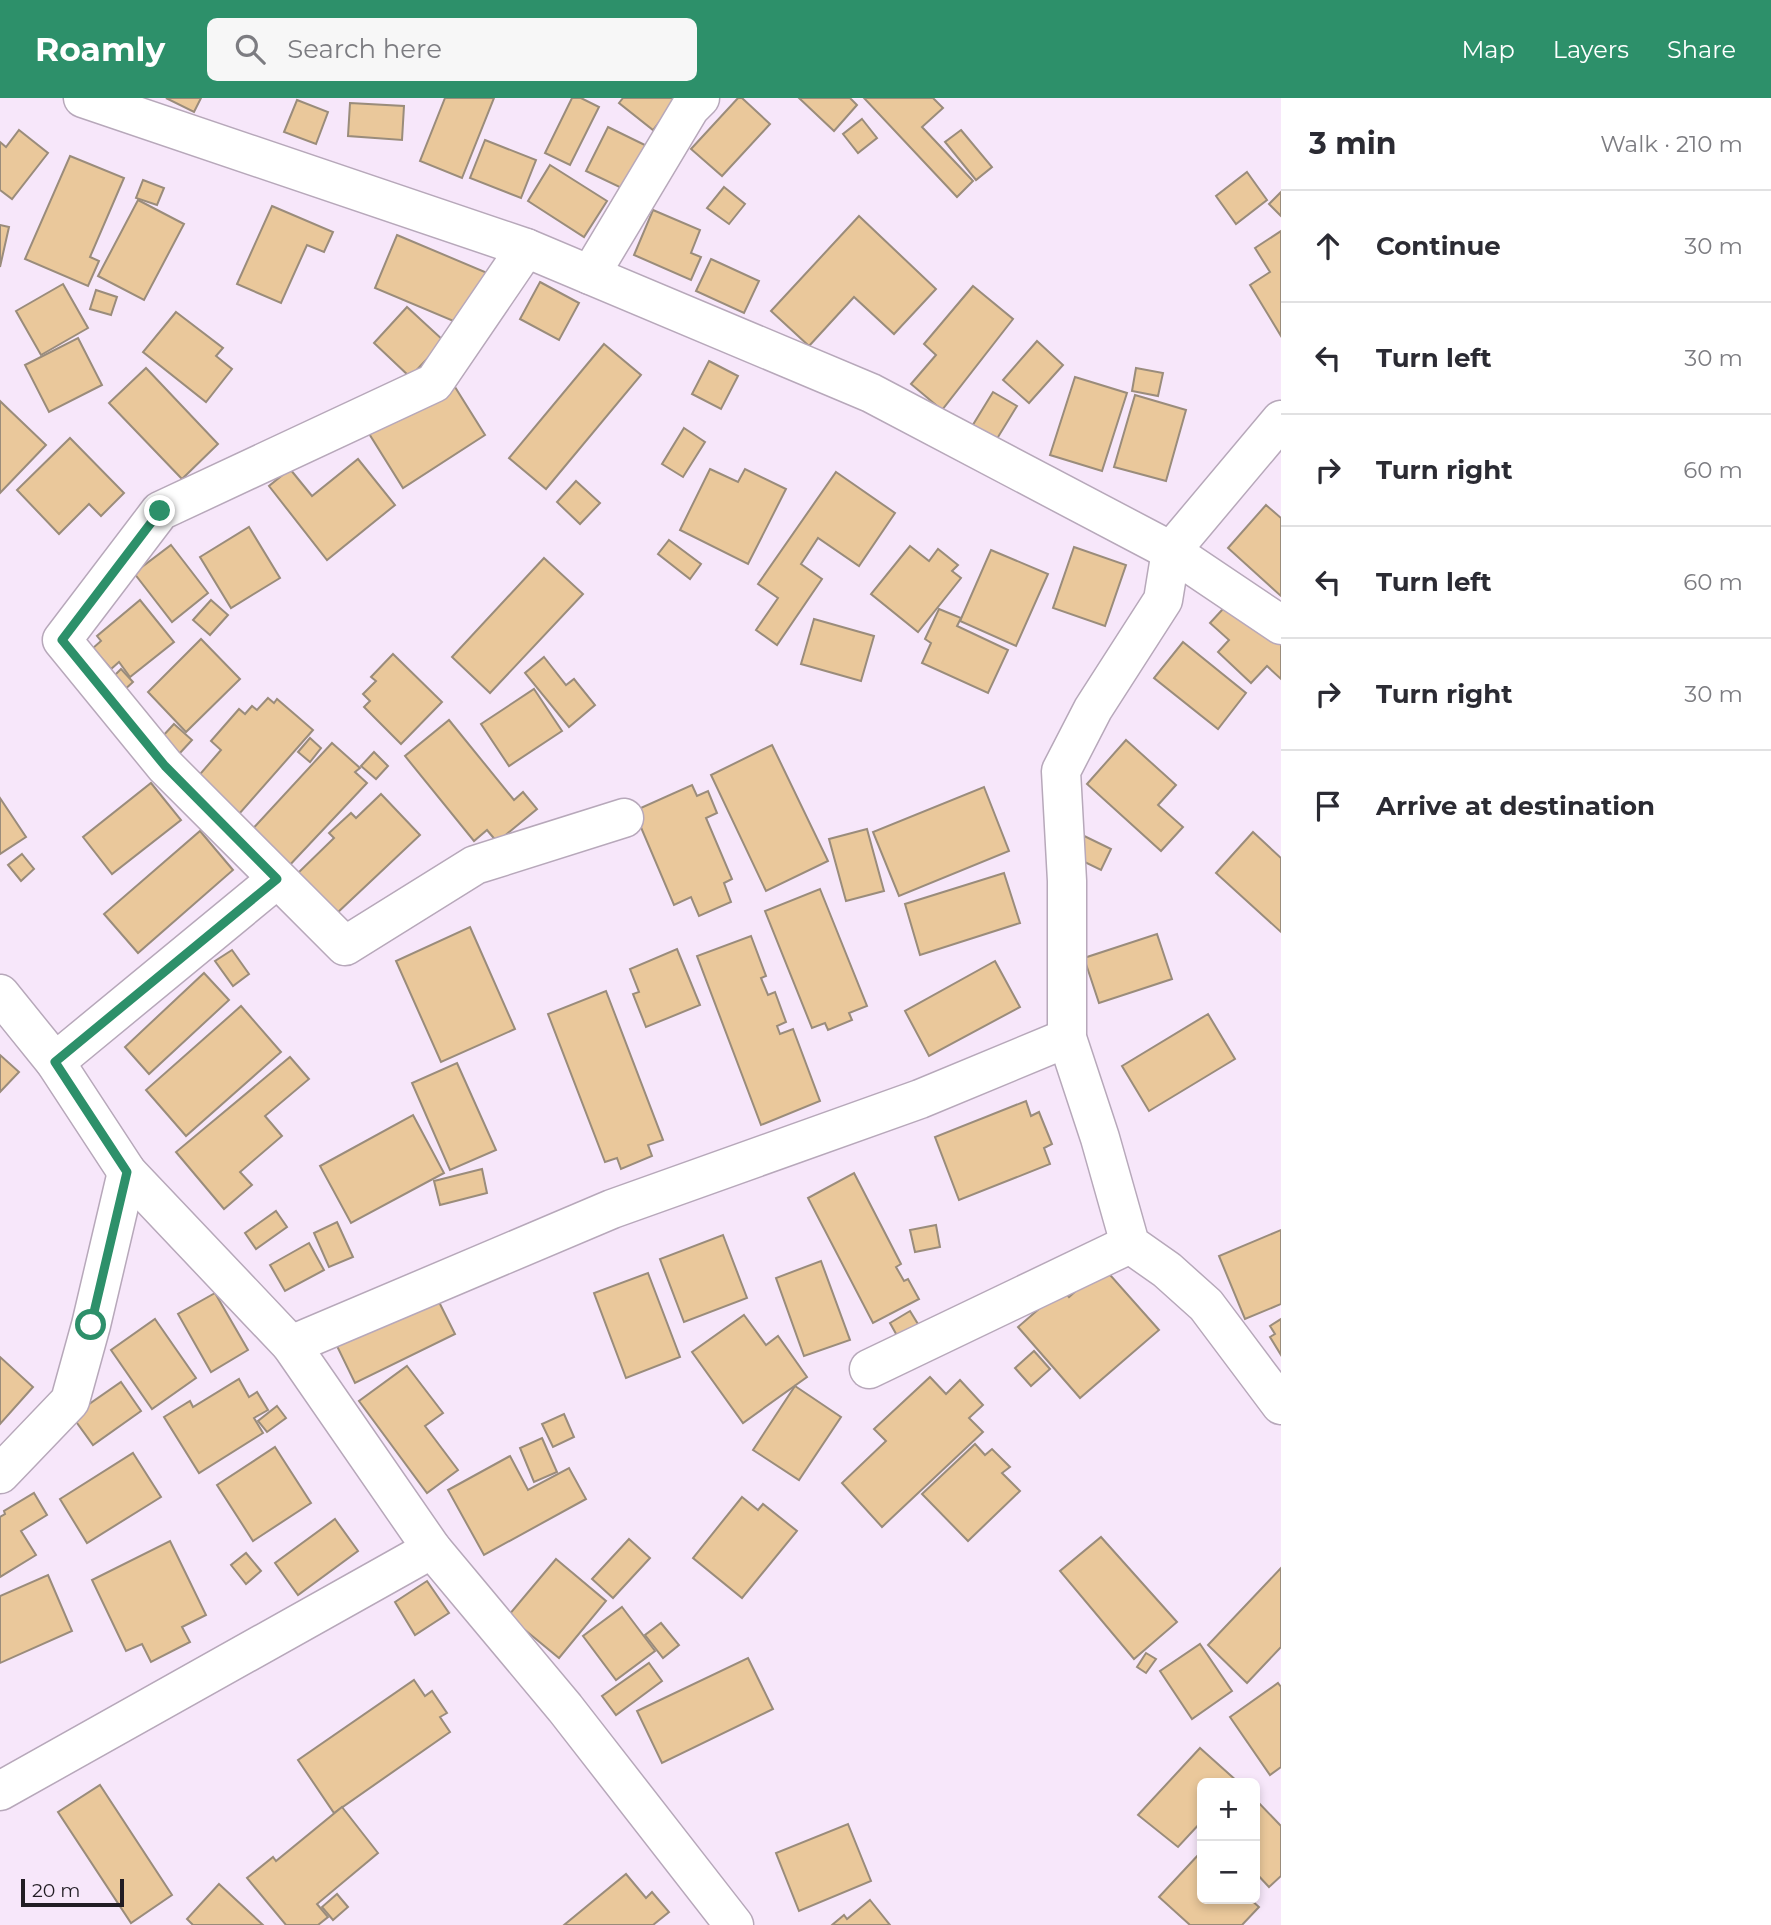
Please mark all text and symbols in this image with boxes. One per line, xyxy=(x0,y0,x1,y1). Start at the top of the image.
search box xyxy=(207,18,697,81)
text: Roamly xyxy=(35,29,165,69)
icon: search xyxy=(231,30,269,68)
text: Search here xyxy=(287,33,442,65)
text: Map xyxy=(1461,35,1515,64)
text: Layers xyxy=(1553,35,1629,64)
text: Share xyxy=(1667,35,1736,64)
text: 3 min xyxy=(1309,125,1396,162)
text: Walk · 210 m xyxy=(1600,130,1743,158)
icon: ahead xyxy=(1309,227,1347,265)
text: Continue xyxy=(1376,230,1501,262)
text: 30 m xyxy=(1684,232,1743,260)
icon: left xyxy=(1309,339,1347,377)
text: Turn left xyxy=(1376,342,1492,374)
text: 30 m xyxy=(1684,344,1743,372)
icon: right xyxy=(1309,451,1347,489)
text: Turn right xyxy=(1376,454,1512,486)
text: 60 m xyxy=(1683,456,1743,484)
route end xyxy=(144,495,175,526)
icon: left xyxy=(1309,563,1347,601)
text: Turn left xyxy=(1376,566,1492,598)
text: 60 m xyxy=(1683,568,1743,596)
icon: right xyxy=(1309,675,1347,713)
text: Turn right xyxy=(1376,678,1512,710)
text: 30 m xyxy=(1684,680,1743,708)
icon: arrive xyxy=(1309,787,1347,825)
text: Arrive at destination xyxy=(1376,790,1655,822)
route start xyxy=(75,1309,106,1340)
map controls xyxy=(1197,1778,1260,1904)
button: + xyxy=(1197,1778,1260,1841)
button: − xyxy=(1197,1841,1260,1904)
scale bar xyxy=(21,1876,124,1908)
text: 20 m xyxy=(32,1879,80,1902)

